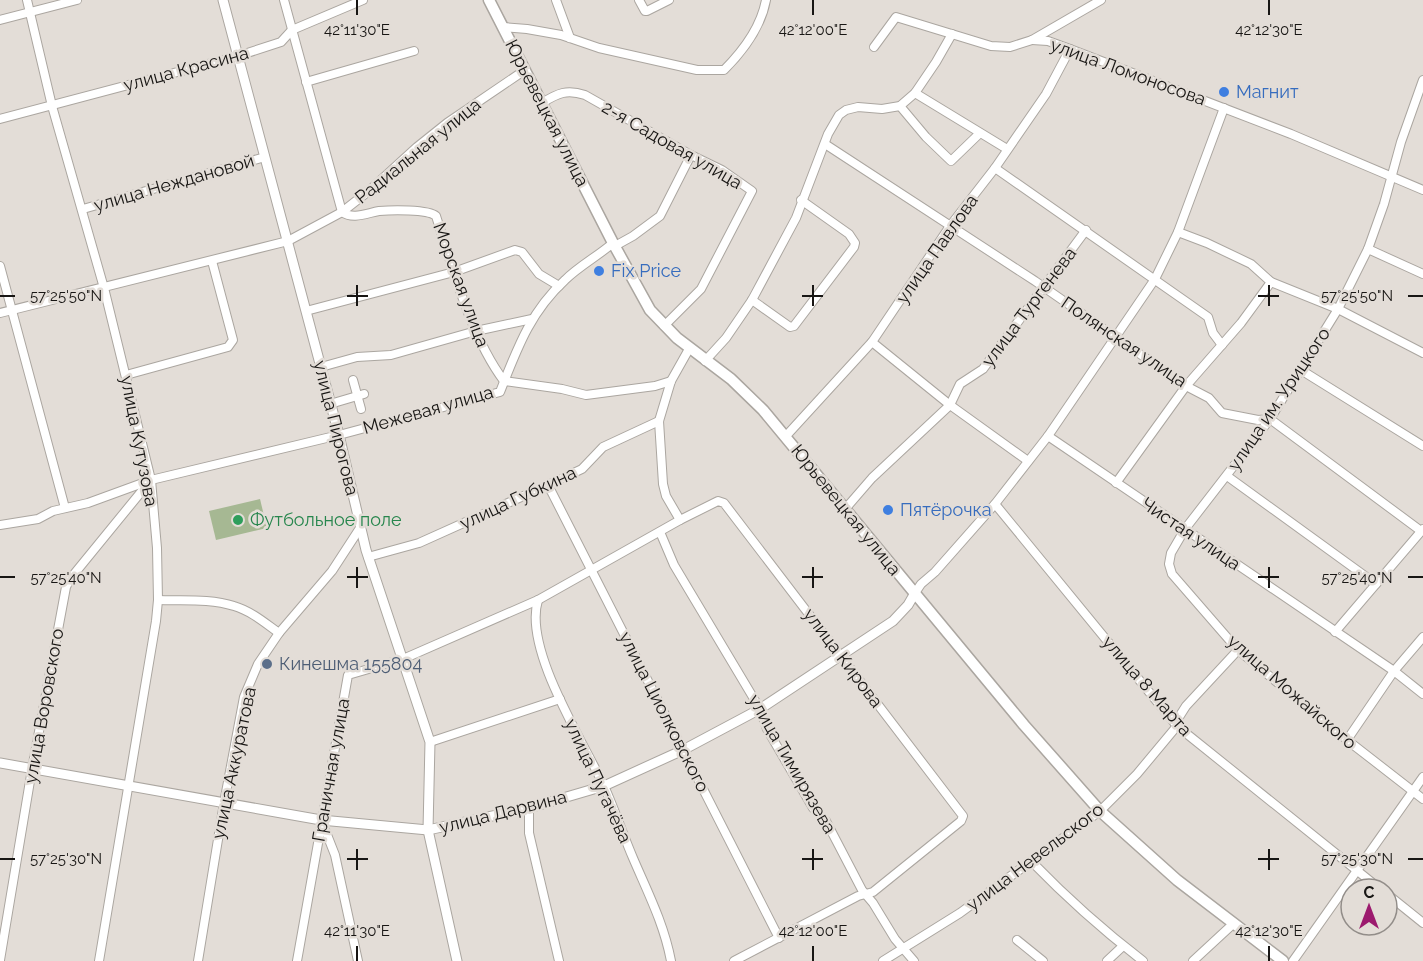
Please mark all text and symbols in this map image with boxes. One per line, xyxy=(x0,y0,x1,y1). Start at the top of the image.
text: 42°11'30"E xyxy=(324,21,390,39)
text: 42°12'00"E xyxy=(779,21,847,39)
text: 42°12'30"E xyxy=(1235,21,1303,39)
street label: улица Ломоносова xyxy=(1048,34,1209,109)
street label: Юрьевецкая улица xyxy=(501,36,594,190)
street label: улица Красина xyxy=(121,42,251,95)
place label: Магнит xyxy=(1236,81,1299,102)
marker: Магнит xyxy=(1217,85,1231,99)
street label: Радиальная улица xyxy=(351,94,485,208)
street label: 2-я Садовая улица xyxy=(599,96,746,193)
street label: улица Неждановой xyxy=(91,150,256,215)
street label: улица Павлова xyxy=(891,190,982,307)
street label: Морская улица xyxy=(429,220,494,350)
street label: улица Тургенева xyxy=(977,243,1080,370)
place label: Fix Price xyxy=(611,260,681,281)
marker: Fix Price xyxy=(592,264,606,278)
text: 57°25'50"N xyxy=(30,287,102,305)
text: 57°25'50"N xyxy=(1321,287,1393,305)
street label: Полянская улица xyxy=(1057,292,1191,391)
street label: улица им. Урицкого xyxy=(1223,323,1334,474)
street label: улица Пирогова xyxy=(310,358,363,498)
street label: улица Кутузова xyxy=(117,374,162,508)
street label: Межевая улица xyxy=(360,381,496,438)
street label: Юрьевецкая улица xyxy=(787,440,906,579)
street label: улица Губкина xyxy=(456,461,579,534)
street label: Чистая улица xyxy=(1138,493,1245,574)
place label: Пятёрочка xyxy=(900,499,992,520)
marker: Пятёрочка xyxy=(881,503,895,517)
place label: Футбольное поле xyxy=(250,509,402,530)
marker: Футбольное поле xyxy=(231,513,245,527)
text: 57°25'40"N xyxy=(30,569,102,587)
text: 57°25'40"N xyxy=(1321,569,1393,587)
street label: улица Кирова xyxy=(799,604,888,711)
street label: улица Воровского xyxy=(20,626,68,785)
street label: улица Циолковского xyxy=(615,628,714,796)
street label: улица Можайского xyxy=(1224,630,1361,754)
street label: улица 8 Марта xyxy=(1098,631,1197,740)
place label: Кинешма 155804 xyxy=(279,653,423,674)
marker: Кинешма 155804 xyxy=(260,657,274,671)
street label: улица Аккуратова xyxy=(207,685,260,841)
street label: улица Тимирязева xyxy=(744,690,841,837)
street label: Граничная улица xyxy=(308,697,353,843)
street label: улица Пугачёва xyxy=(561,715,636,846)
street label: улица Дарвина xyxy=(437,786,569,837)
street label: улица Невельского xyxy=(962,798,1107,915)
text: 57°25'30"N xyxy=(30,850,102,868)
text: 57°25'30"N xyxy=(1321,850,1393,868)
north arrow xyxy=(1339,877,1399,937)
text: С xyxy=(1364,883,1375,902)
text: 42°11'30"E xyxy=(324,922,390,940)
text: 42°12'00"E xyxy=(779,922,847,940)
text: 42°12'30"E xyxy=(1235,922,1303,940)

